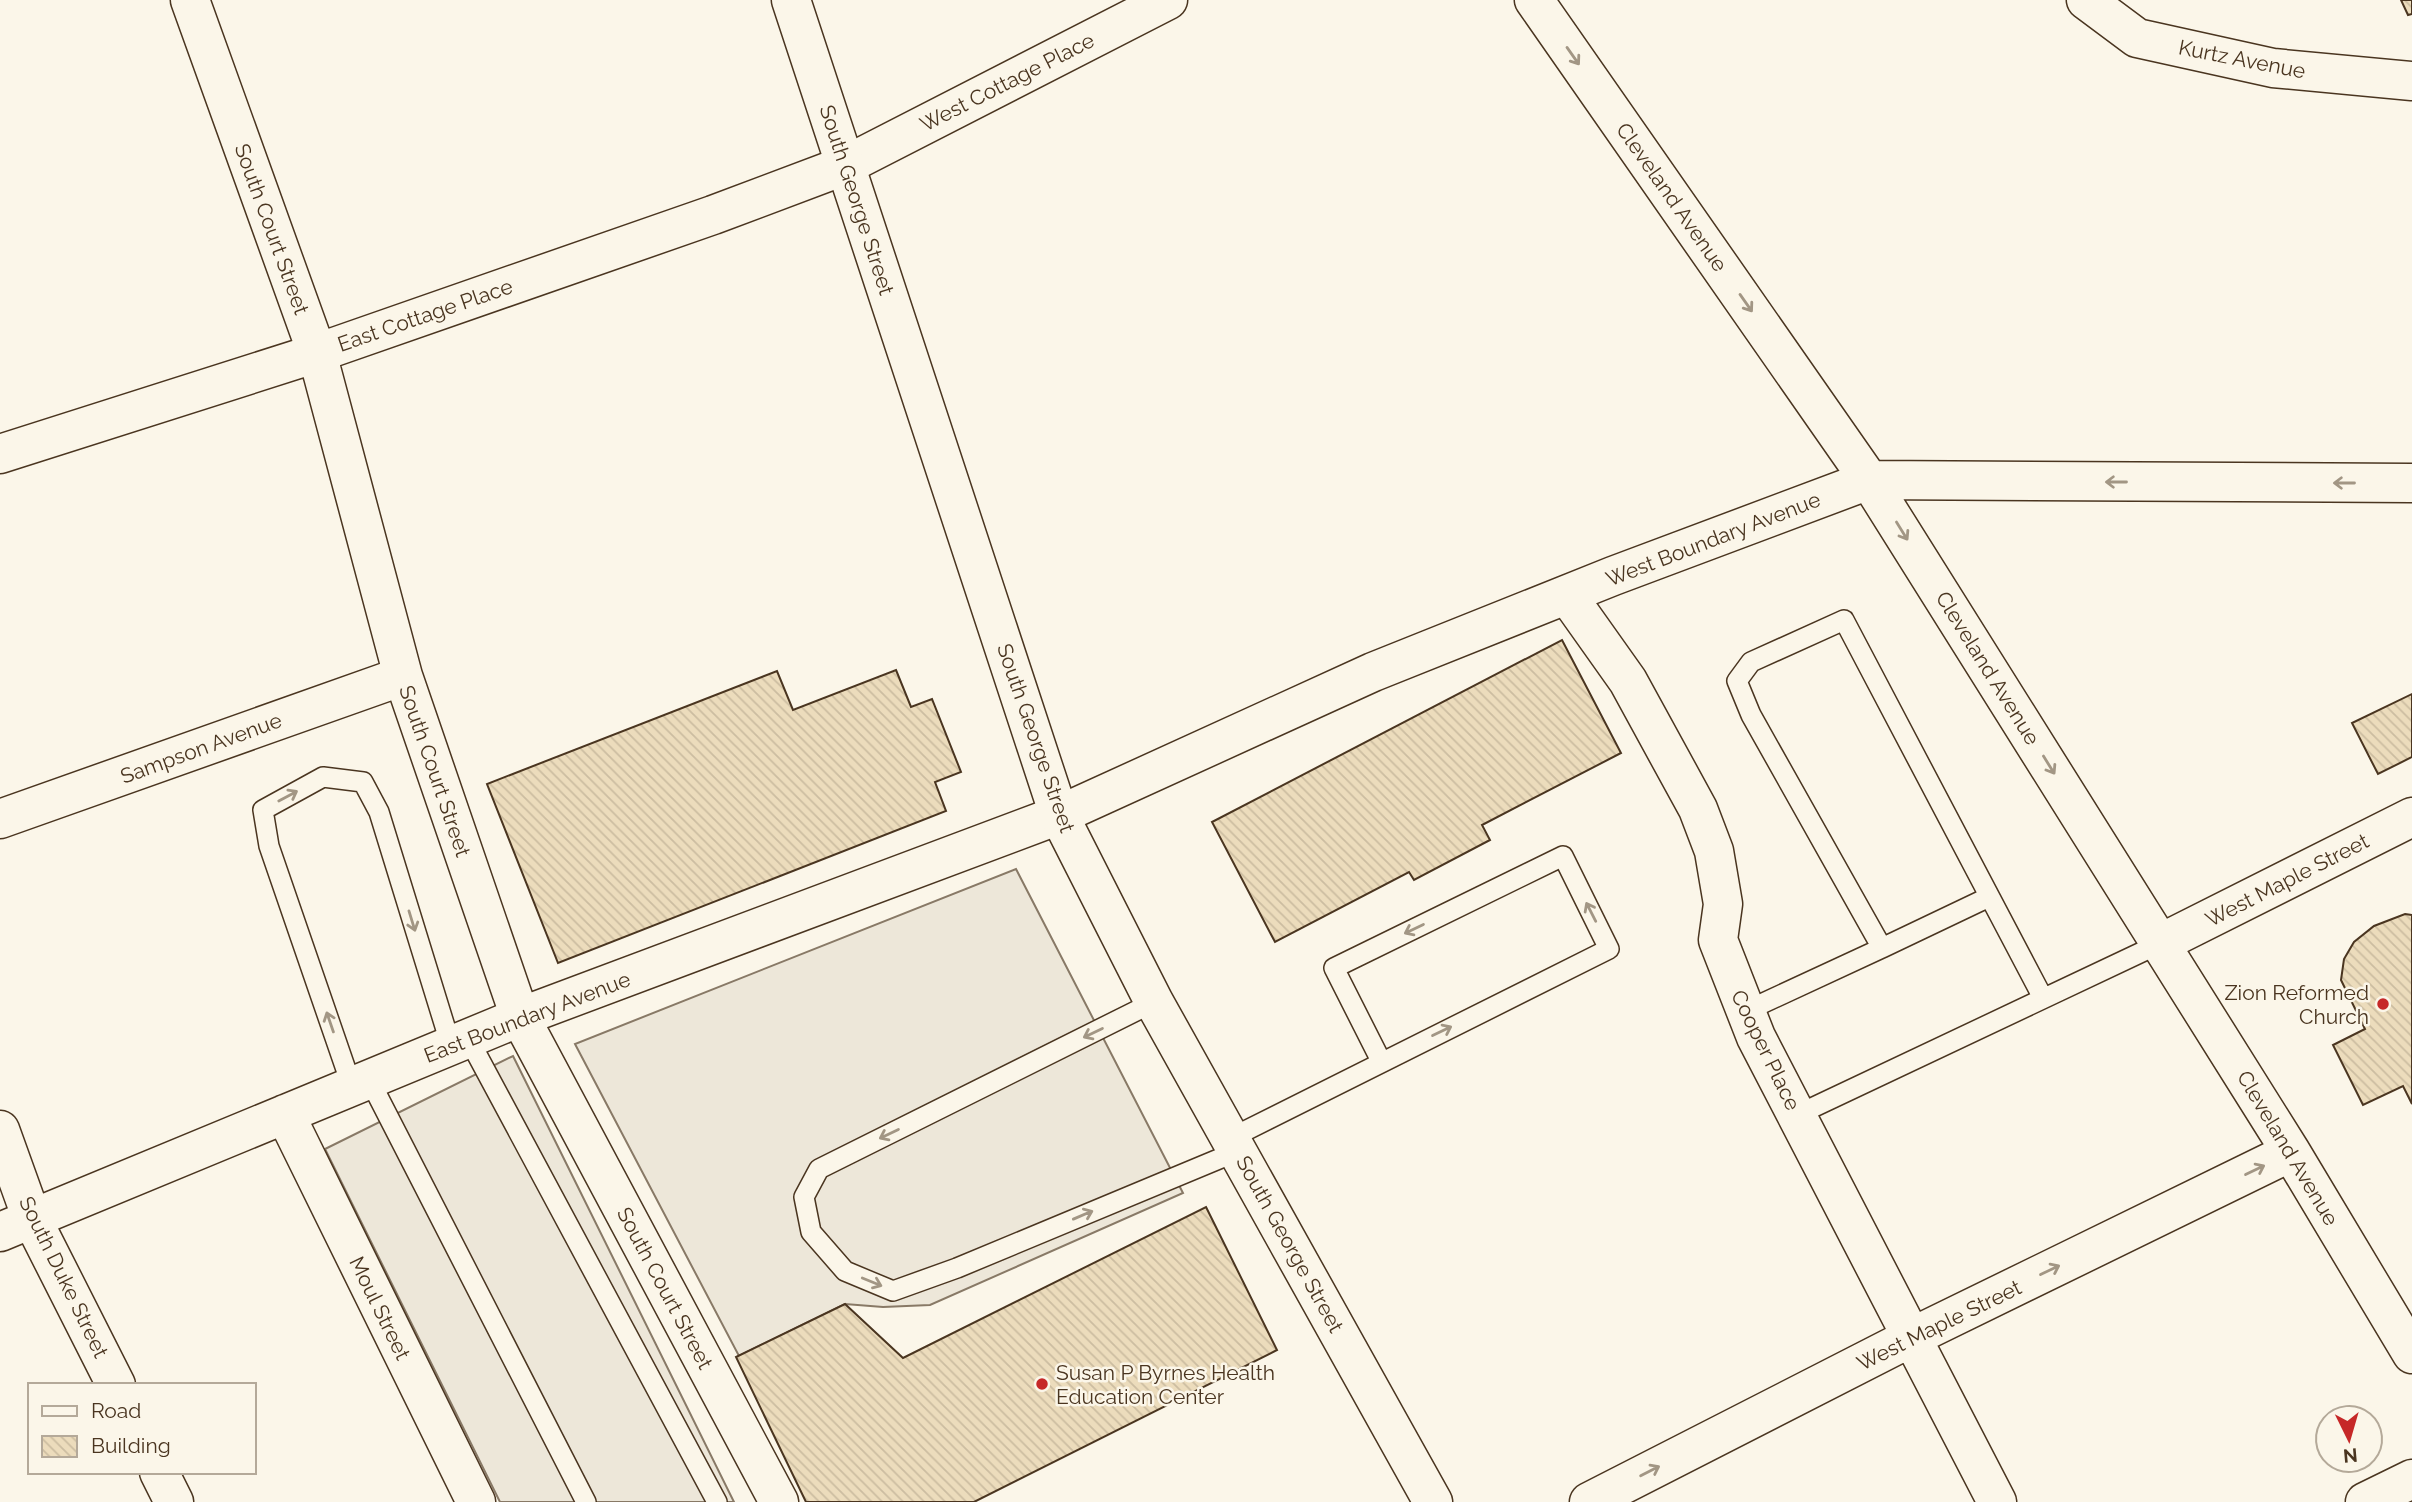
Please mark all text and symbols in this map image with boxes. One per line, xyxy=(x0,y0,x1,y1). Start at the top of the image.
street label: West Cottage Place xyxy=(916,27,1098,137)
street label: Kurtz Avenue xyxy=(2176,34,2308,84)
one-way arrow xyxy=(1566,46,1580,65)
street label: South George Street xyxy=(814,102,900,298)
street label: Cleveland Avenue xyxy=(1611,118,1733,276)
street label: South Court Street xyxy=(230,140,314,318)
street label: East Cottage Place xyxy=(334,273,516,357)
one-way arrow xyxy=(1739,293,1753,312)
one-way arrow xyxy=(2105,475,2128,488)
one-way arrow xyxy=(2333,476,2356,490)
street label: West Boundary Avenue xyxy=(1602,487,1824,591)
one-way arrow xyxy=(1894,521,1909,540)
street label: Cleveland Avenue xyxy=(1931,587,2045,749)
street label: South George Street xyxy=(992,640,1080,836)
street label: South Court Street xyxy=(394,682,476,860)
street label: Sampson Avenue xyxy=(117,707,285,789)
one-way arrow xyxy=(2042,755,2056,774)
one-way arrow xyxy=(277,789,298,802)
street label: West Maple Street xyxy=(2201,828,2373,932)
one-way arrow xyxy=(1583,902,1597,923)
one-way arrow xyxy=(407,909,420,931)
one-way arrow xyxy=(1404,922,1425,936)
street label: East Boundary Avenue xyxy=(420,966,634,1068)
place label: Zion Reformed Church xyxy=(2224,980,2369,1029)
street label: Cooper Place xyxy=(1726,986,1806,1114)
marker: Zion Reformed Church xyxy=(2375,996,2391,1012)
one-way arrow xyxy=(323,1011,336,1033)
one-way arrow xyxy=(1431,1024,1452,1038)
one-way arrow xyxy=(1083,1026,1104,1040)
street label: Cleveland Avenue xyxy=(2232,1066,2344,1230)
one-way arrow xyxy=(879,1128,900,1141)
street label: South George Street xyxy=(1231,1151,1349,1337)
one-way arrow xyxy=(2244,1162,2265,1176)
street label: South Duke Street xyxy=(14,1192,114,1362)
street label: South Court Street xyxy=(612,1203,718,1373)
one-way arrow xyxy=(1072,1208,1094,1221)
street label: Moul Street xyxy=(344,1252,416,1364)
one-way arrow xyxy=(2039,1262,2060,1276)
street label: West Maple Street xyxy=(1853,1274,2025,1376)
one-way arrow xyxy=(861,1277,882,1290)
place label: Susan P Byrnes Health Education Center xyxy=(1056,1360,1275,1409)
marker: Susan P Byrnes Health Education Center xyxy=(1034,1376,1050,1392)
legend xyxy=(28,1383,256,1474)
text: Road xyxy=(91,1398,141,1423)
north arrow xyxy=(2314,1404,2384,1474)
text: Building xyxy=(91,1433,171,1458)
text: N xyxy=(2342,1444,2359,1468)
one-way arrow xyxy=(1639,1464,1660,1477)

